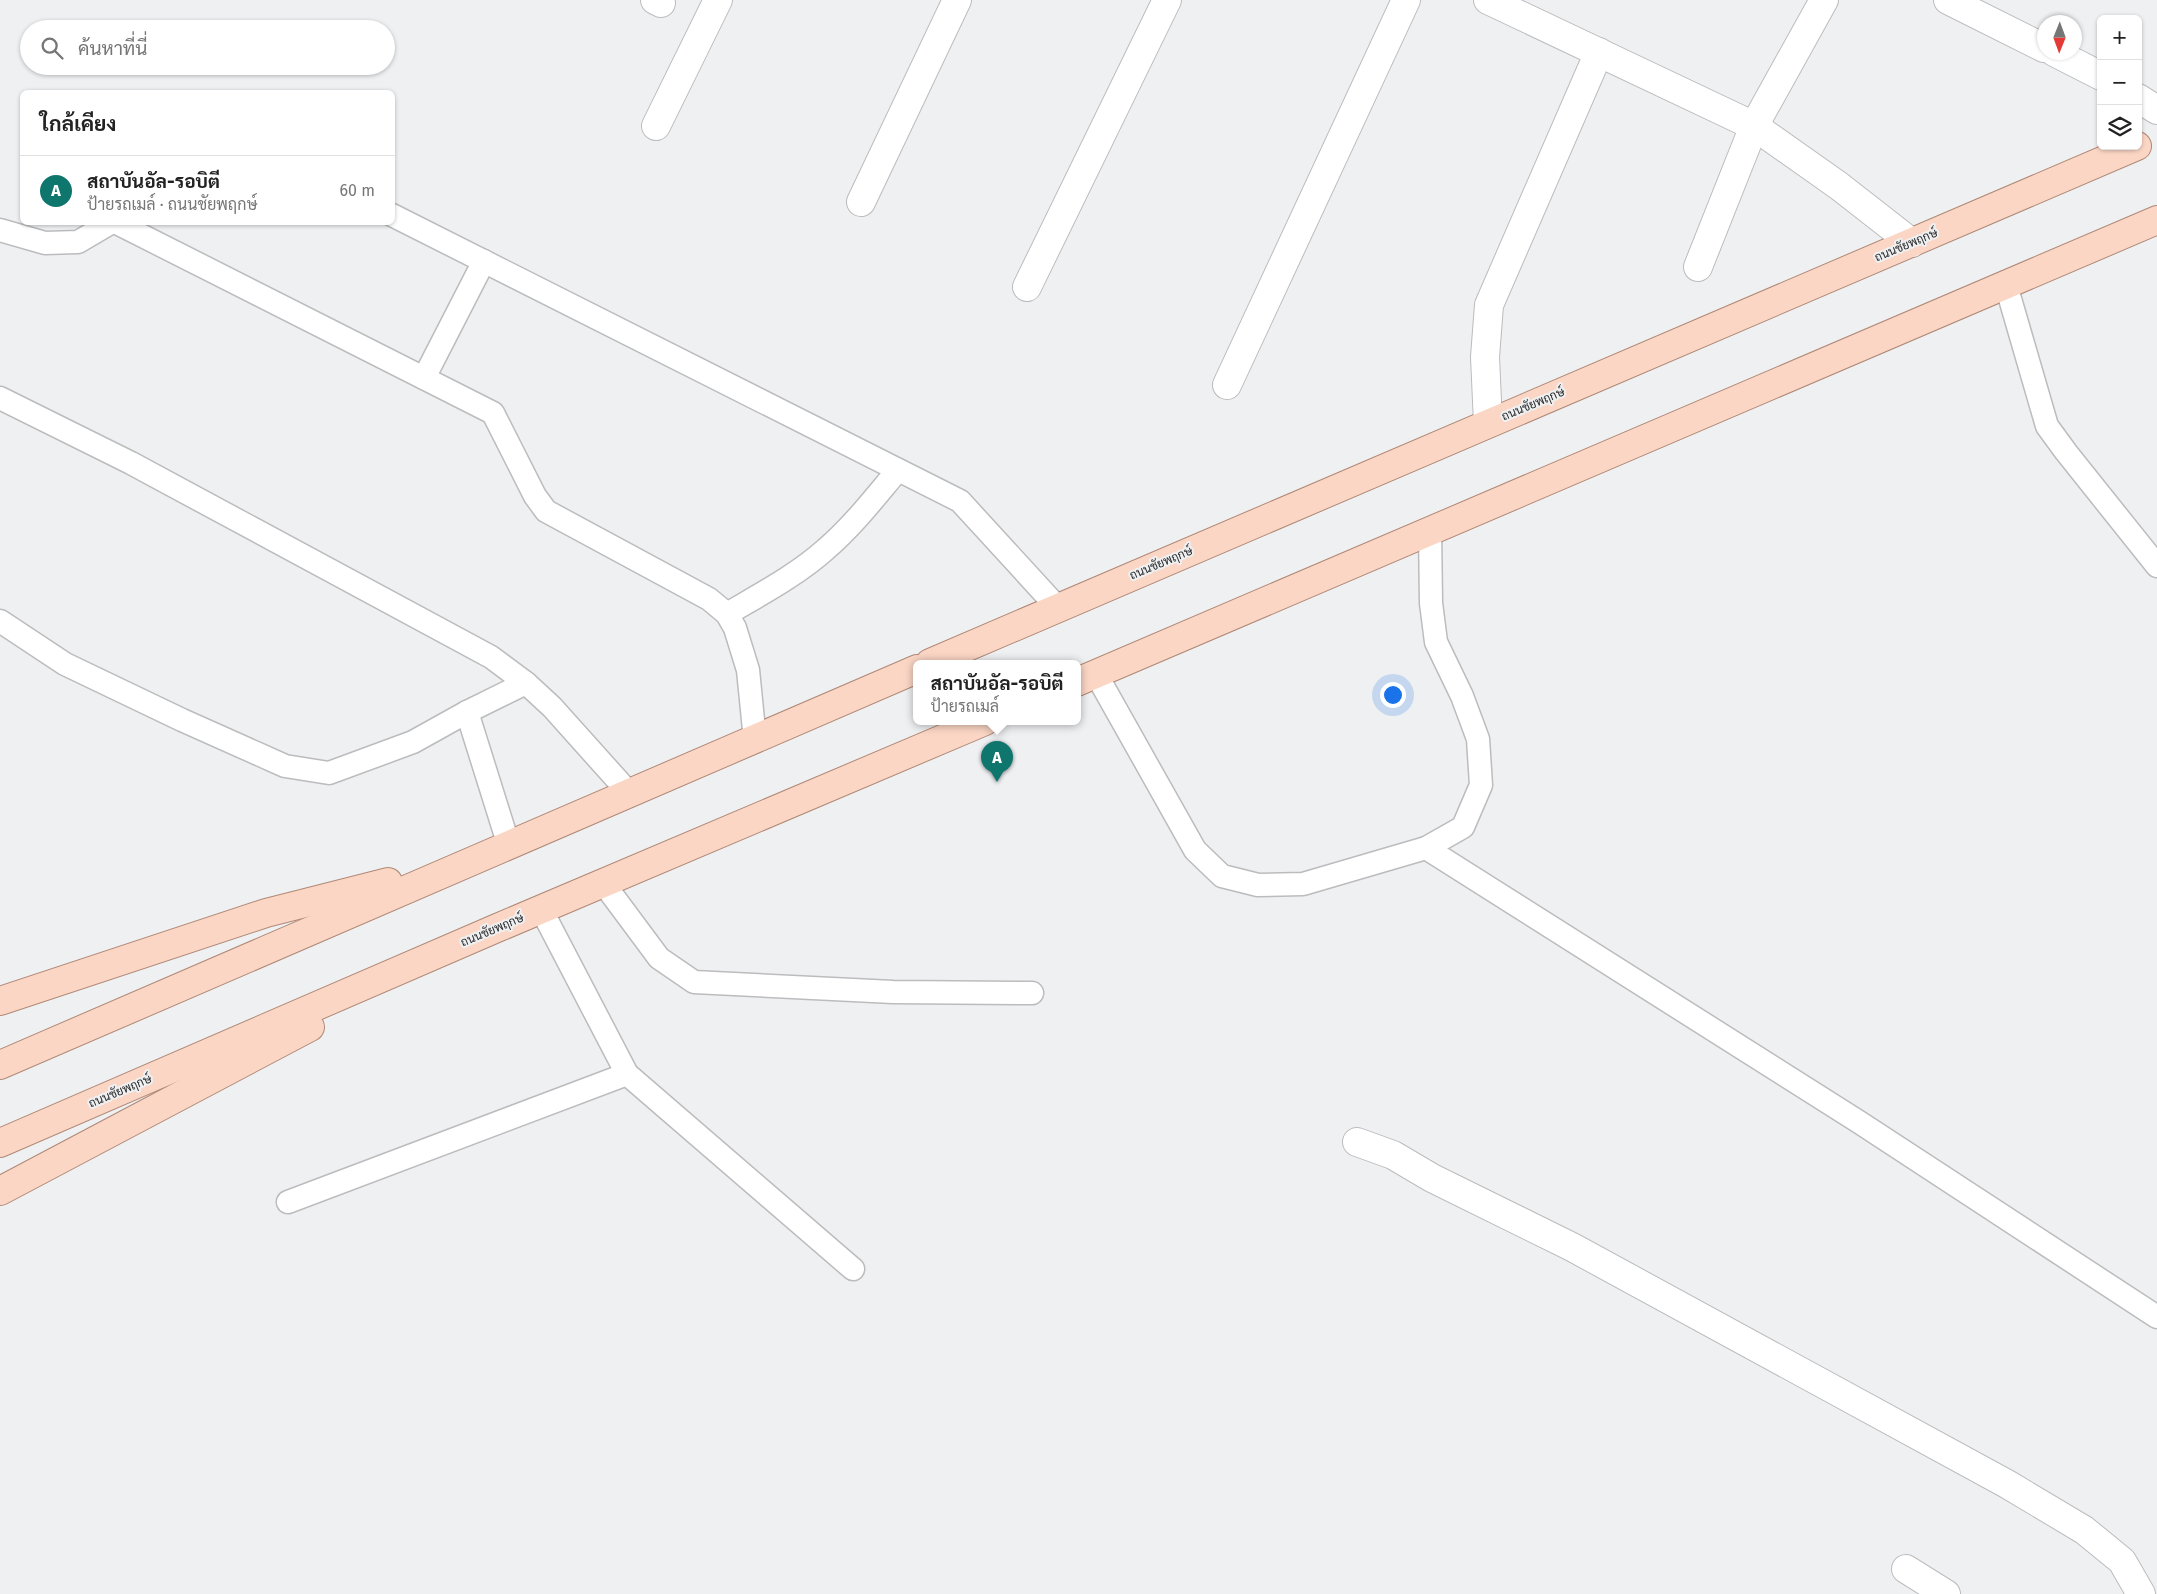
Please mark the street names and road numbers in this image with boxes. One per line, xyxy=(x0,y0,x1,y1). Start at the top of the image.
street label: ถนนชัยพฤกษ์ xyxy=(1872,224,1940,265)
street label: ถนนชัยพฤกษ์ xyxy=(1499,383,1567,424)
street label: ถนนชัยพฤกษ์ xyxy=(1127,542,1195,583)
street label: ถนนชัยพฤกษ์ xyxy=(458,909,526,950)
street label: ถนนชัยพฤกษ์ xyxy=(86,1070,154,1111)

